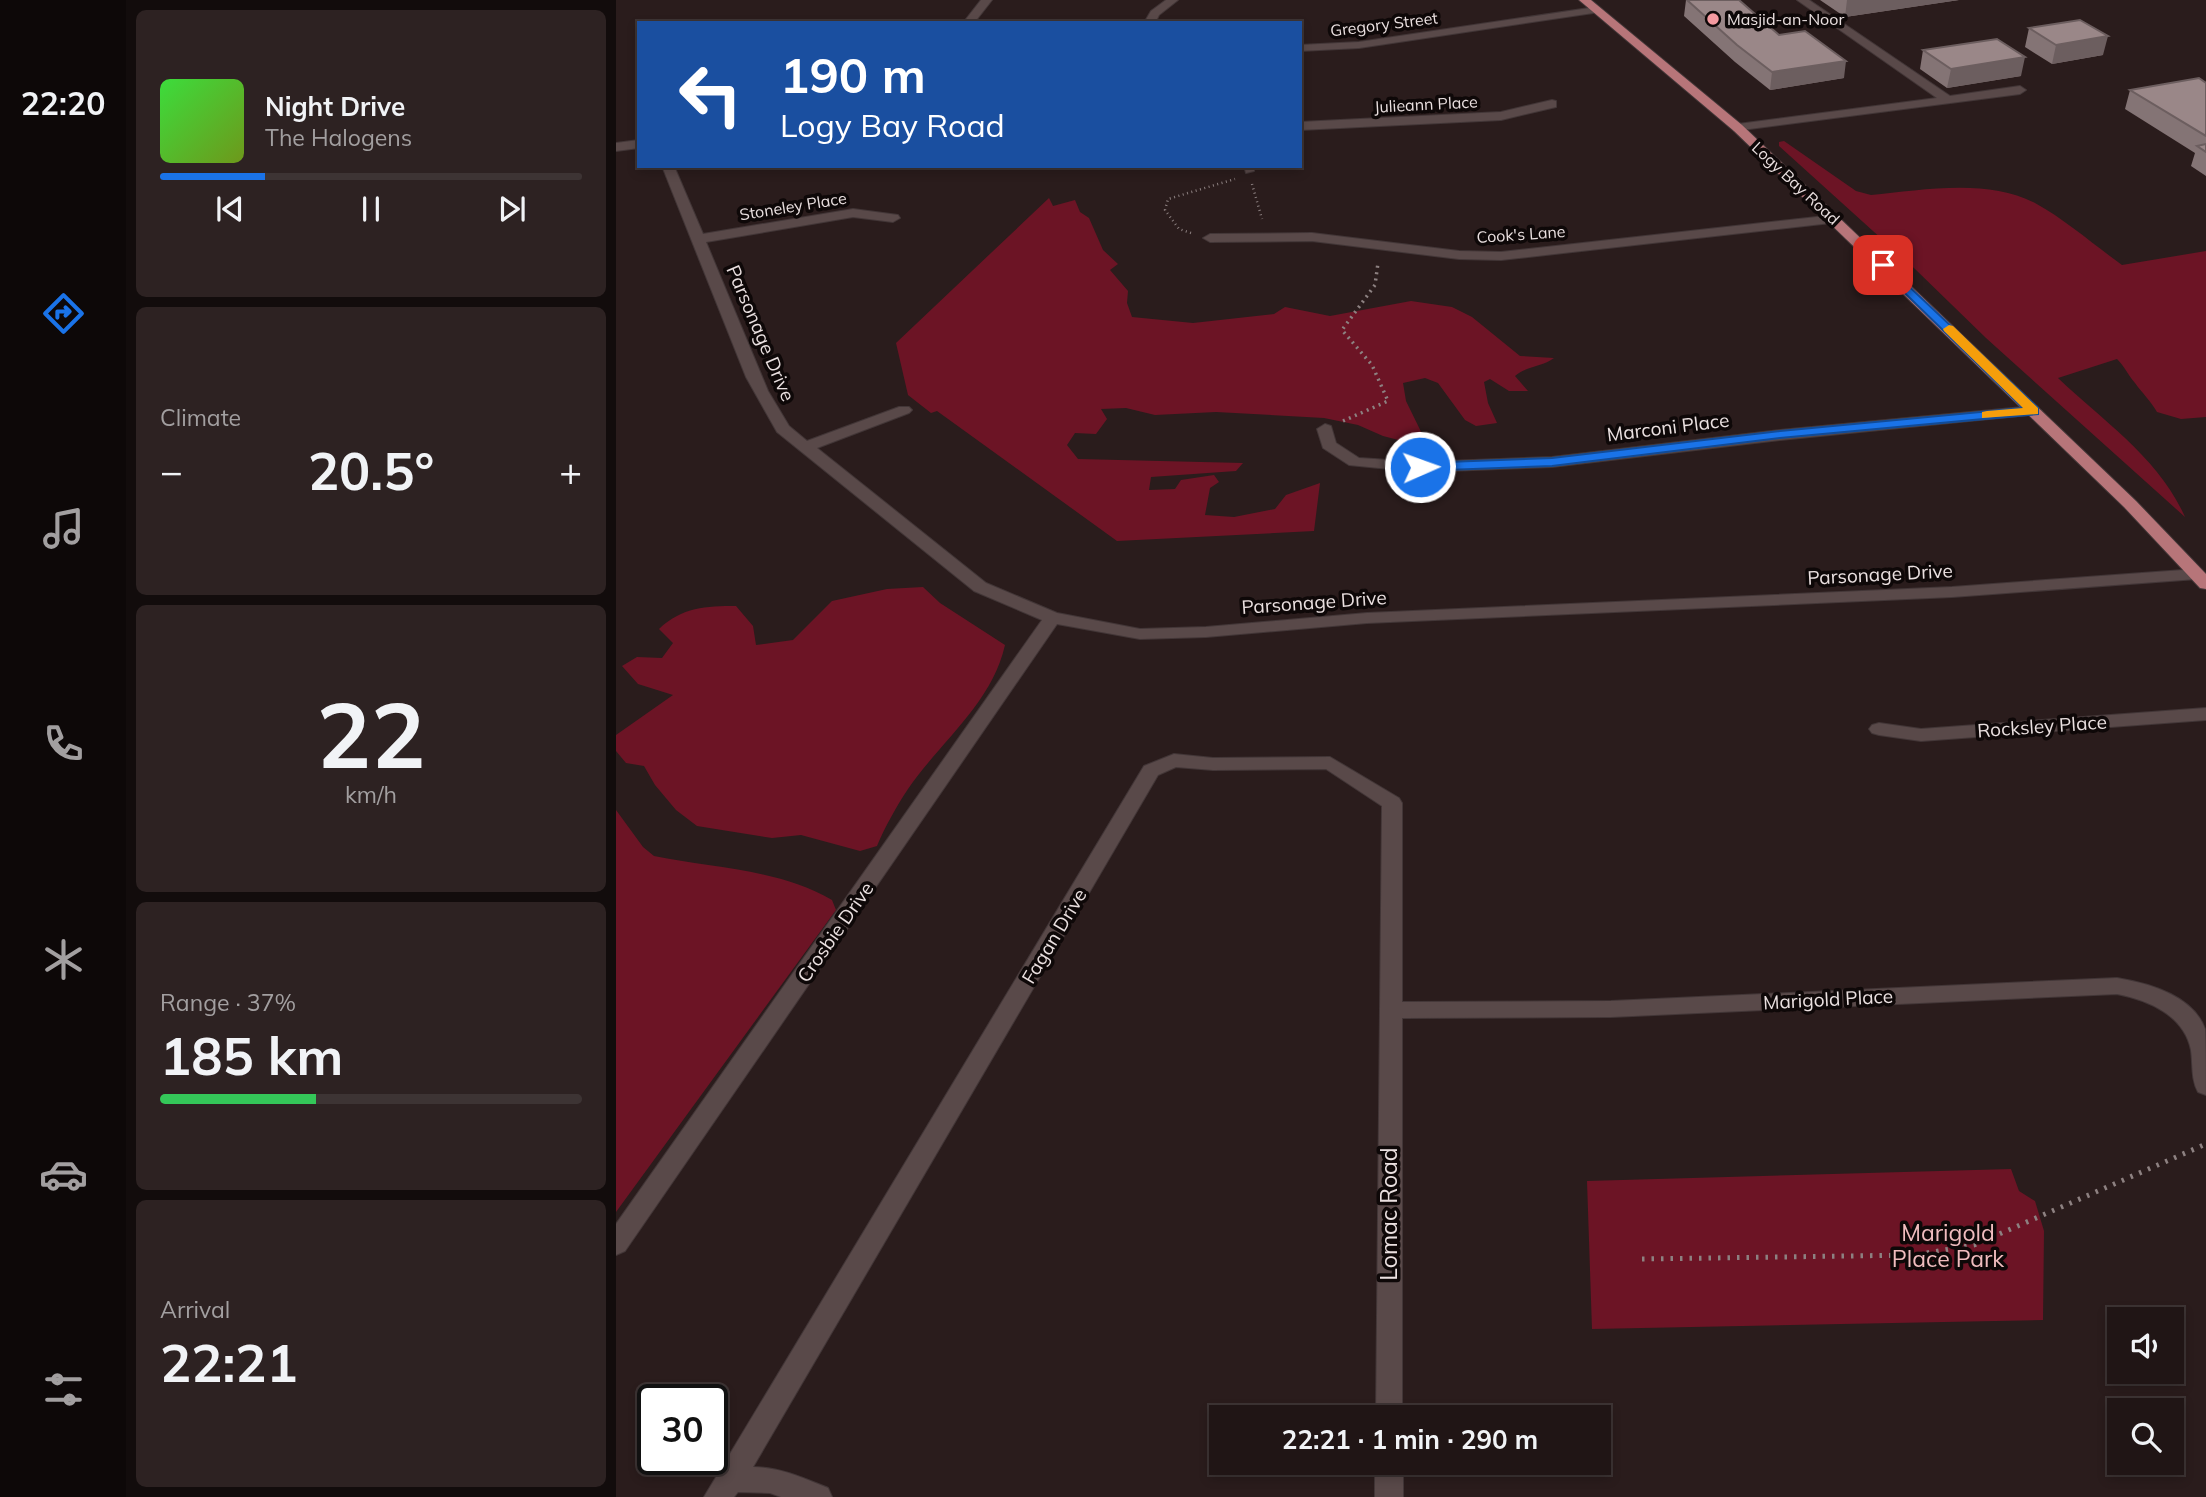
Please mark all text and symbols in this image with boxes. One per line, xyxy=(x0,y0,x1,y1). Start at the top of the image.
street label: Gregory Street xyxy=(1329,7,1439,41)
place label: Masjid-an-Noor xyxy=(1727,9,1844,29)
marker: Masjid-an-Noor xyxy=(1705,11,1721,27)
text: 190 m xyxy=(780,44,926,105)
icon: left xyxy=(665,49,756,140)
text: 22:20 xyxy=(21,83,105,123)
text: Night Drive xyxy=(265,90,405,123)
street label: Julieann Place xyxy=(1374,91,1478,117)
text: Logy Bay Road xyxy=(780,105,1005,145)
text: The Halogens xyxy=(265,123,412,152)
street label: Logy Bay Road xyxy=(1748,137,1844,229)
street label: Stoneley Place xyxy=(738,188,848,224)
icon: previous xyxy=(211,190,249,228)
icon: pause xyxy=(352,190,390,228)
icon: next xyxy=(493,190,531,228)
street label: Cook's Lane xyxy=(1476,221,1566,247)
pin xyxy=(1853,235,1913,295)
icon: arrive xyxy=(1864,246,1902,284)
street label: Parsonage Drive xyxy=(722,261,800,405)
icon: directions xyxy=(39,289,88,338)
text: Climate xyxy=(160,403,241,432)
street label: Marconi Place xyxy=(1605,408,1731,446)
position arrow xyxy=(1383,430,1457,504)
text: 20.5° xyxy=(308,438,434,503)
text: − xyxy=(160,447,183,495)
text: + xyxy=(559,447,582,495)
icon: music xyxy=(39,504,88,553)
street label: Parsonage Drive xyxy=(1807,558,1953,590)
street label: Parsonage Drive xyxy=(1241,585,1387,619)
text: 22 xyxy=(316,677,426,791)
street label: Rocksley Place xyxy=(1976,709,2108,743)
icon: phone xyxy=(39,719,88,768)
text: km/h xyxy=(345,780,397,809)
street label: Crosbie Drive xyxy=(792,877,878,987)
street label: Fagan Drive xyxy=(1016,884,1092,988)
icon: climate xyxy=(39,935,88,984)
street label: Marigold Place xyxy=(1762,984,1894,1014)
text: Range · 37% xyxy=(160,988,296,1017)
text: 185 km xyxy=(160,1023,343,1088)
street label: Lomac Road xyxy=(1374,1147,1403,1281)
icon: car xyxy=(39,1150,88,1199)
park label: Marigold Place Park xyxy=(1892,1218,2005,1273)
text: Arrival xyxy=(160,1295,230,1324)
map controls xyxy=(2107,1307,2184,1475)
button: sound xyxy=(2107,1307,2184,1384)
text: 22:21 xyxy=(160,1330,298,1395)
icon: filters xyxy=(39,1365,88,1414)
speed limit sign: 30 xyxy=(637,1384,728,1475)
button: search xyxy=(2107,1398,2184,1475)
text: 22:21 · 1 min · 290 m xyxy=(1282,1423,1538,1456)

